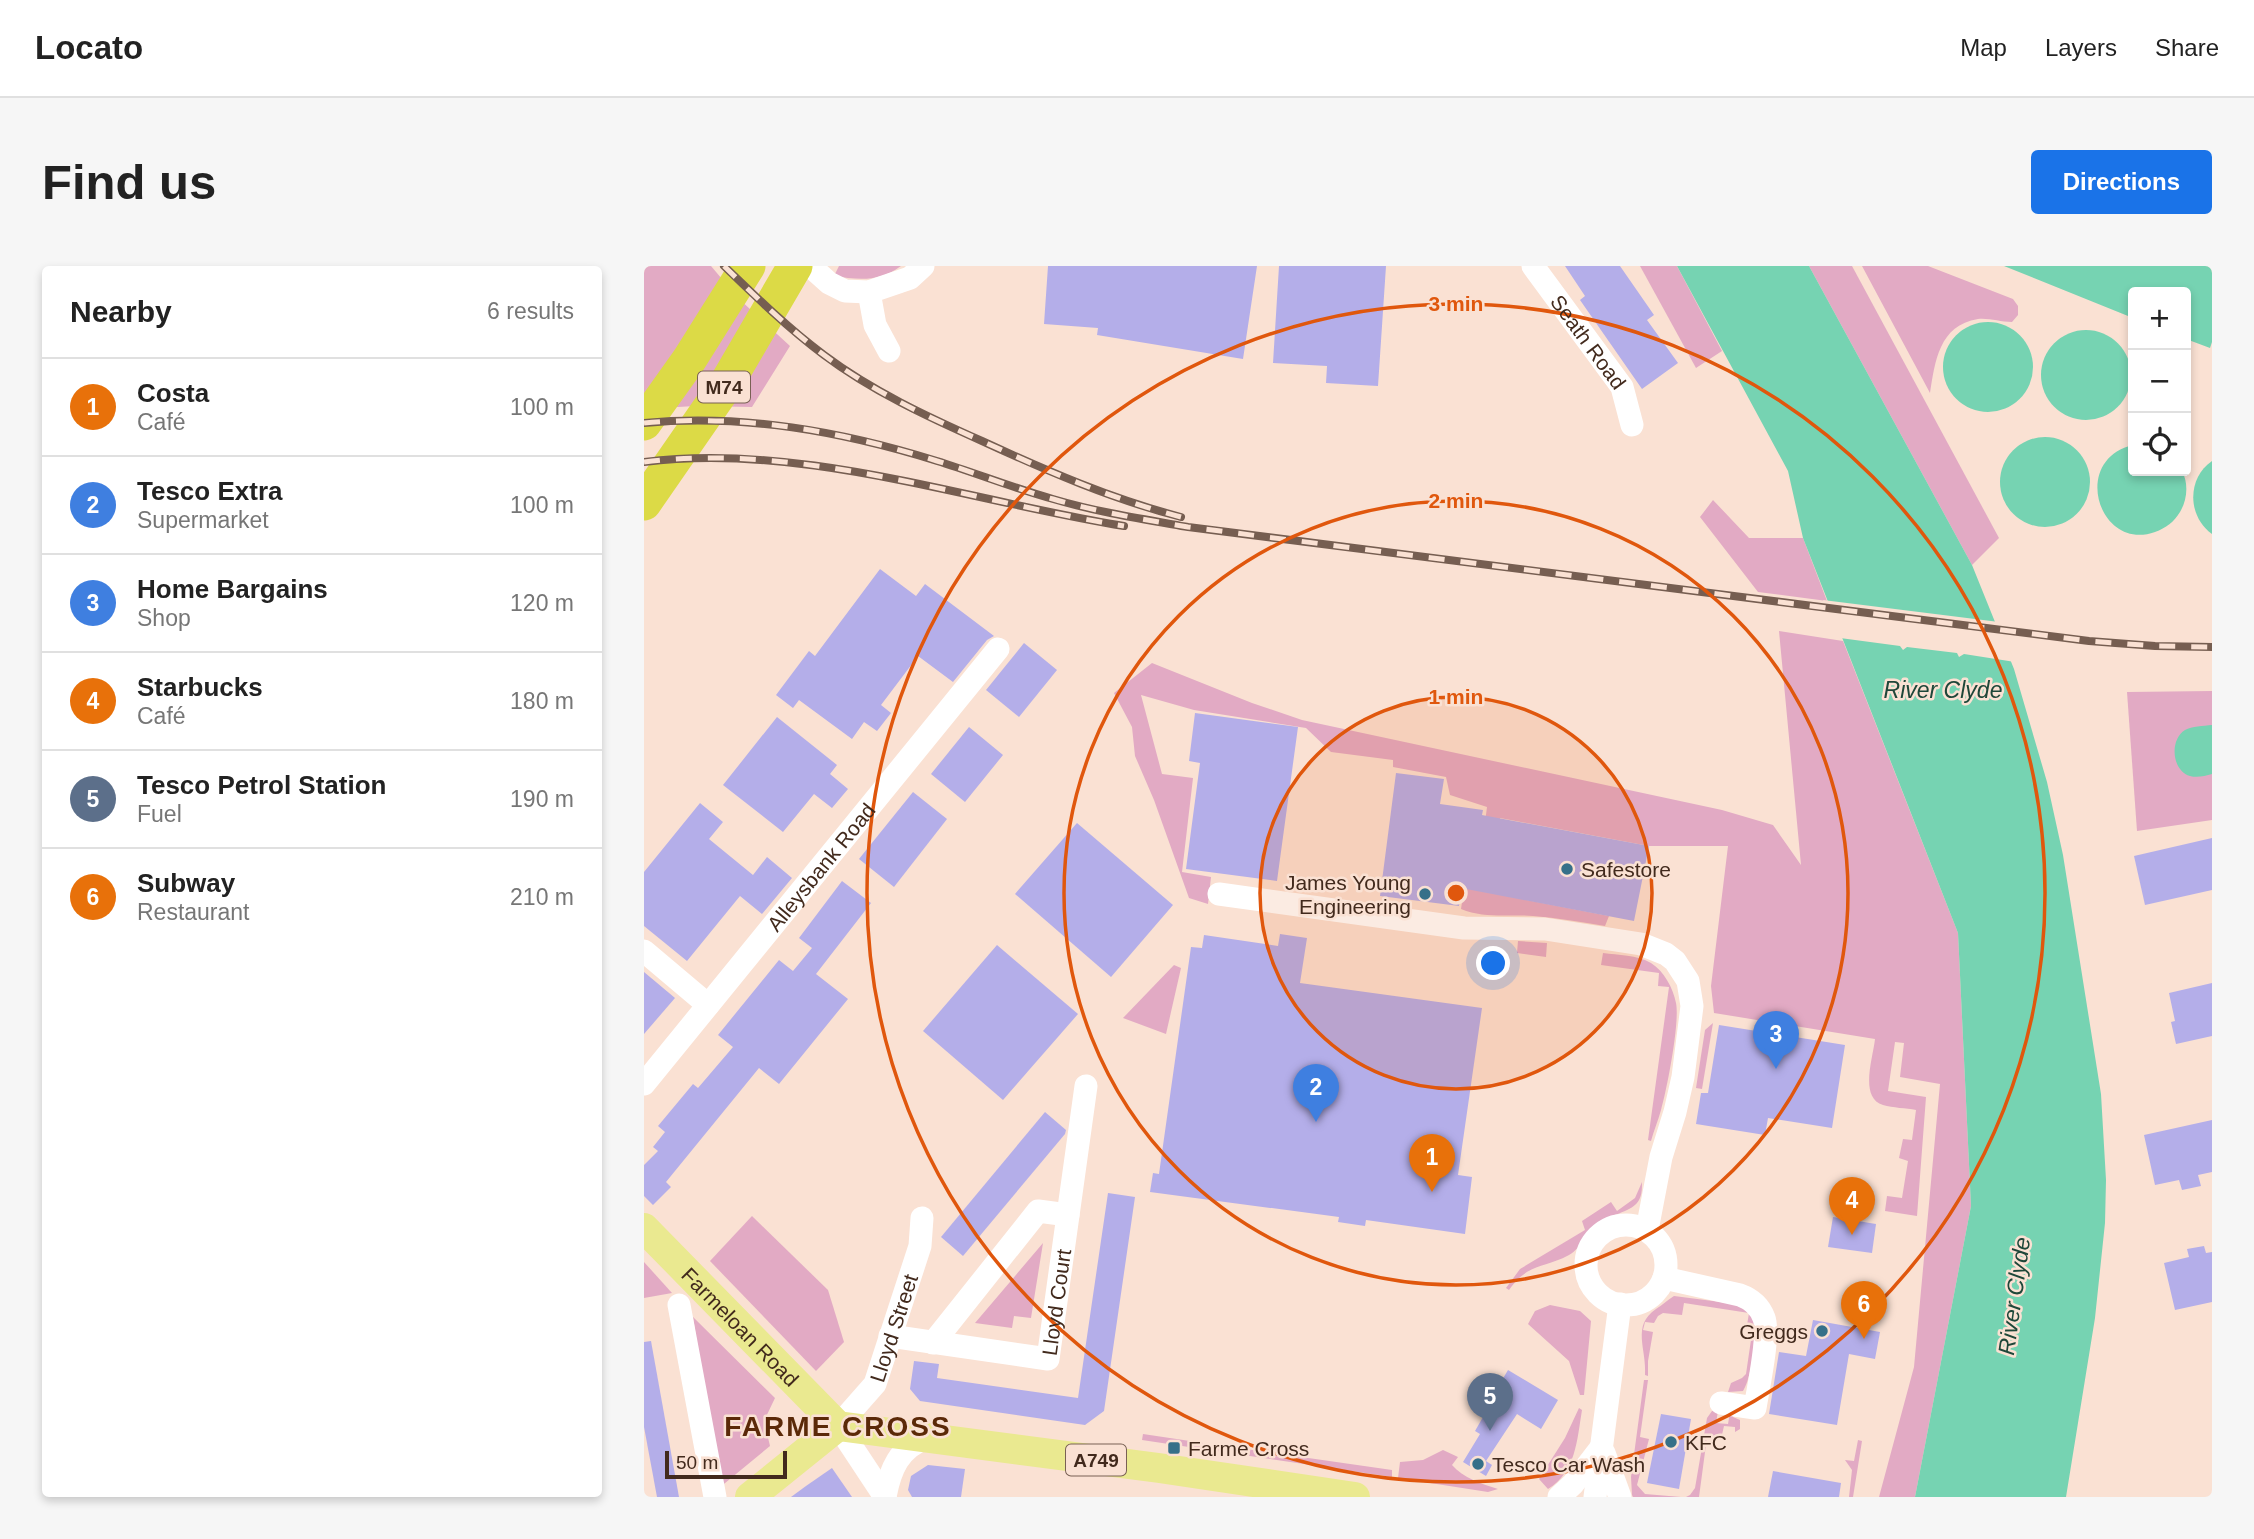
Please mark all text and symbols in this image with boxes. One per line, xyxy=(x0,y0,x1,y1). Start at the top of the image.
text: Locato xyxy=(35,29,143,66)
text: Map xyxy=(1960,34,2007,61)
text: Layers xyxy=(2045,34,2117,61)
text: Share xyxy=(2155,34,2219,61)
button: Directions xyxy=(2031,150,2212,214)
text: Find us xyxy=(42,155,216,209)
map controls xyxy=(2128,287,2191,476)
button: + xyxy=(2128,287,2191,350)
street label: Seath Road xyxy=(1547,290,1631,393)
text: 3 min xyxy=(1429,292,1483,315)
text: Nearby xyxy=(70,295,172,328)
text: 6 results xyxy=(487,298,574,324)
button: − xyxy=(2128,350,2191,413)
road number: M74 xyxy=(698,371,750,402)
text: Costa xyxy=(137,378,209,408)
text: 1 xyxy=(87,394,99,420)
text: 100 m xyxy=(510,394,574,420)
text: Café xyxy=(137,409,186,435)
button: locate xyxy=(2128,413,2191,476)
text: Tesco Extra xyxy=(137,476,282,506)
text: 2 min xyxy=(1429,489,1483,512)
text: 2 xyxy=(87,492,99,518)
text: 100 m xyxy=(510,492,574,518)
text: Supermarket xyxy=(137,507,269,533)
text: Home Bargains xyxy=(137,574,328,604)
text: 3 xyxy=(87,590,99,616)
text: 120 m xyxy=(510,590,574,616)
text: Shop xyxy=(137,605,191,631)
text: Starbucks xyxy=(137,672,263,702)
water label: River Clyde xyxy=(1884,677,2002,703)
text: 1 min xyxy=(1429,685,1483,708)
text: 4 xyxy=(87,688,99,714)
text: 180 m xyxy=(510,688,574,714)
text: Café xyxy=(137,703,186,729)
text: Tesco Petrol Station xyxy=(137,770,386,800)
text: 5 xyxy=(87,786,99,812)
text: 190 m xyxy=(510,786,574,812)
street label: Alleysbank Road xyxy=(762,798,879,935)
text: Fuel xyxy=(137,801,182,827)
place label: Safestore xyxy=(1581,858,1671,881)
marker: Safestore xyxy=(1559,861,1575,877)
text: Subway xyxy=(137,868,235,898)
place label: James Young Engineering xyxy=(1285,871,1411,918)
centre of rings xyxy=(1444,881,1468,905)
text: 6 xyxy=(87,884,99,910)
text: 210 m xyxy=(510,884,574,910)
marker: James Young Engineering xyxy=(1417,886,1433,902)
text: Restaurant xyxy=(137,899,250,925)
your location xyxy=(1476,946,1510,980)
pin: 3 xyxy=(1753,1011,1799,1069)
pin: 2 xyxy=(1293,1064,1339,1122)
pin: 1 xyxy=(1409,1134,1455,1192)
pin: 4 xyxy=(1829,1177,1875,1235)
water label: River Clyde xyxy=(1993,1235,2035,1357)
street label: Lloyd Court xyxy=(1037,1247,1075,1357)
street label: Farmeloan Road xyxy=(678,1263,804,1391)
street label: Lloyd Street xyxy=(865,1271,922,1385)
pin: 6 xyxy=(1841,1281,1887,1339)
place label: Greggs xyxy=(1739,1320,1808,1343)
marker: Greggs xyxy=(1814,1323,1830,1339)
pin: 5 xyxy=(1467,1373,1513,1431)
district label: FARME CROSS xyxy=(724,1411,952,1442)
place label: KFC xyxy=(1685,1431,1727,1454)
marker: KFC xyxy=(1663,1434,1679,1450)
place label: Farme Cross xyxy=(1188,1437,1309,1460)
marker: Farme Cross xyxy=(1166,1440,1182,1456)
road number: A749 xyxy=(1066,1444,1126,1476)
scale bar xyxy=(665,1448,788,1480)
text: 50 m xyxy=(676,1452,718,1473)
place label: Tesco Car Wash xyxy=(1492,1453,1645,1476)
marker: Tesco Car Wash xyxy=(1470,1456,1486,1472)

